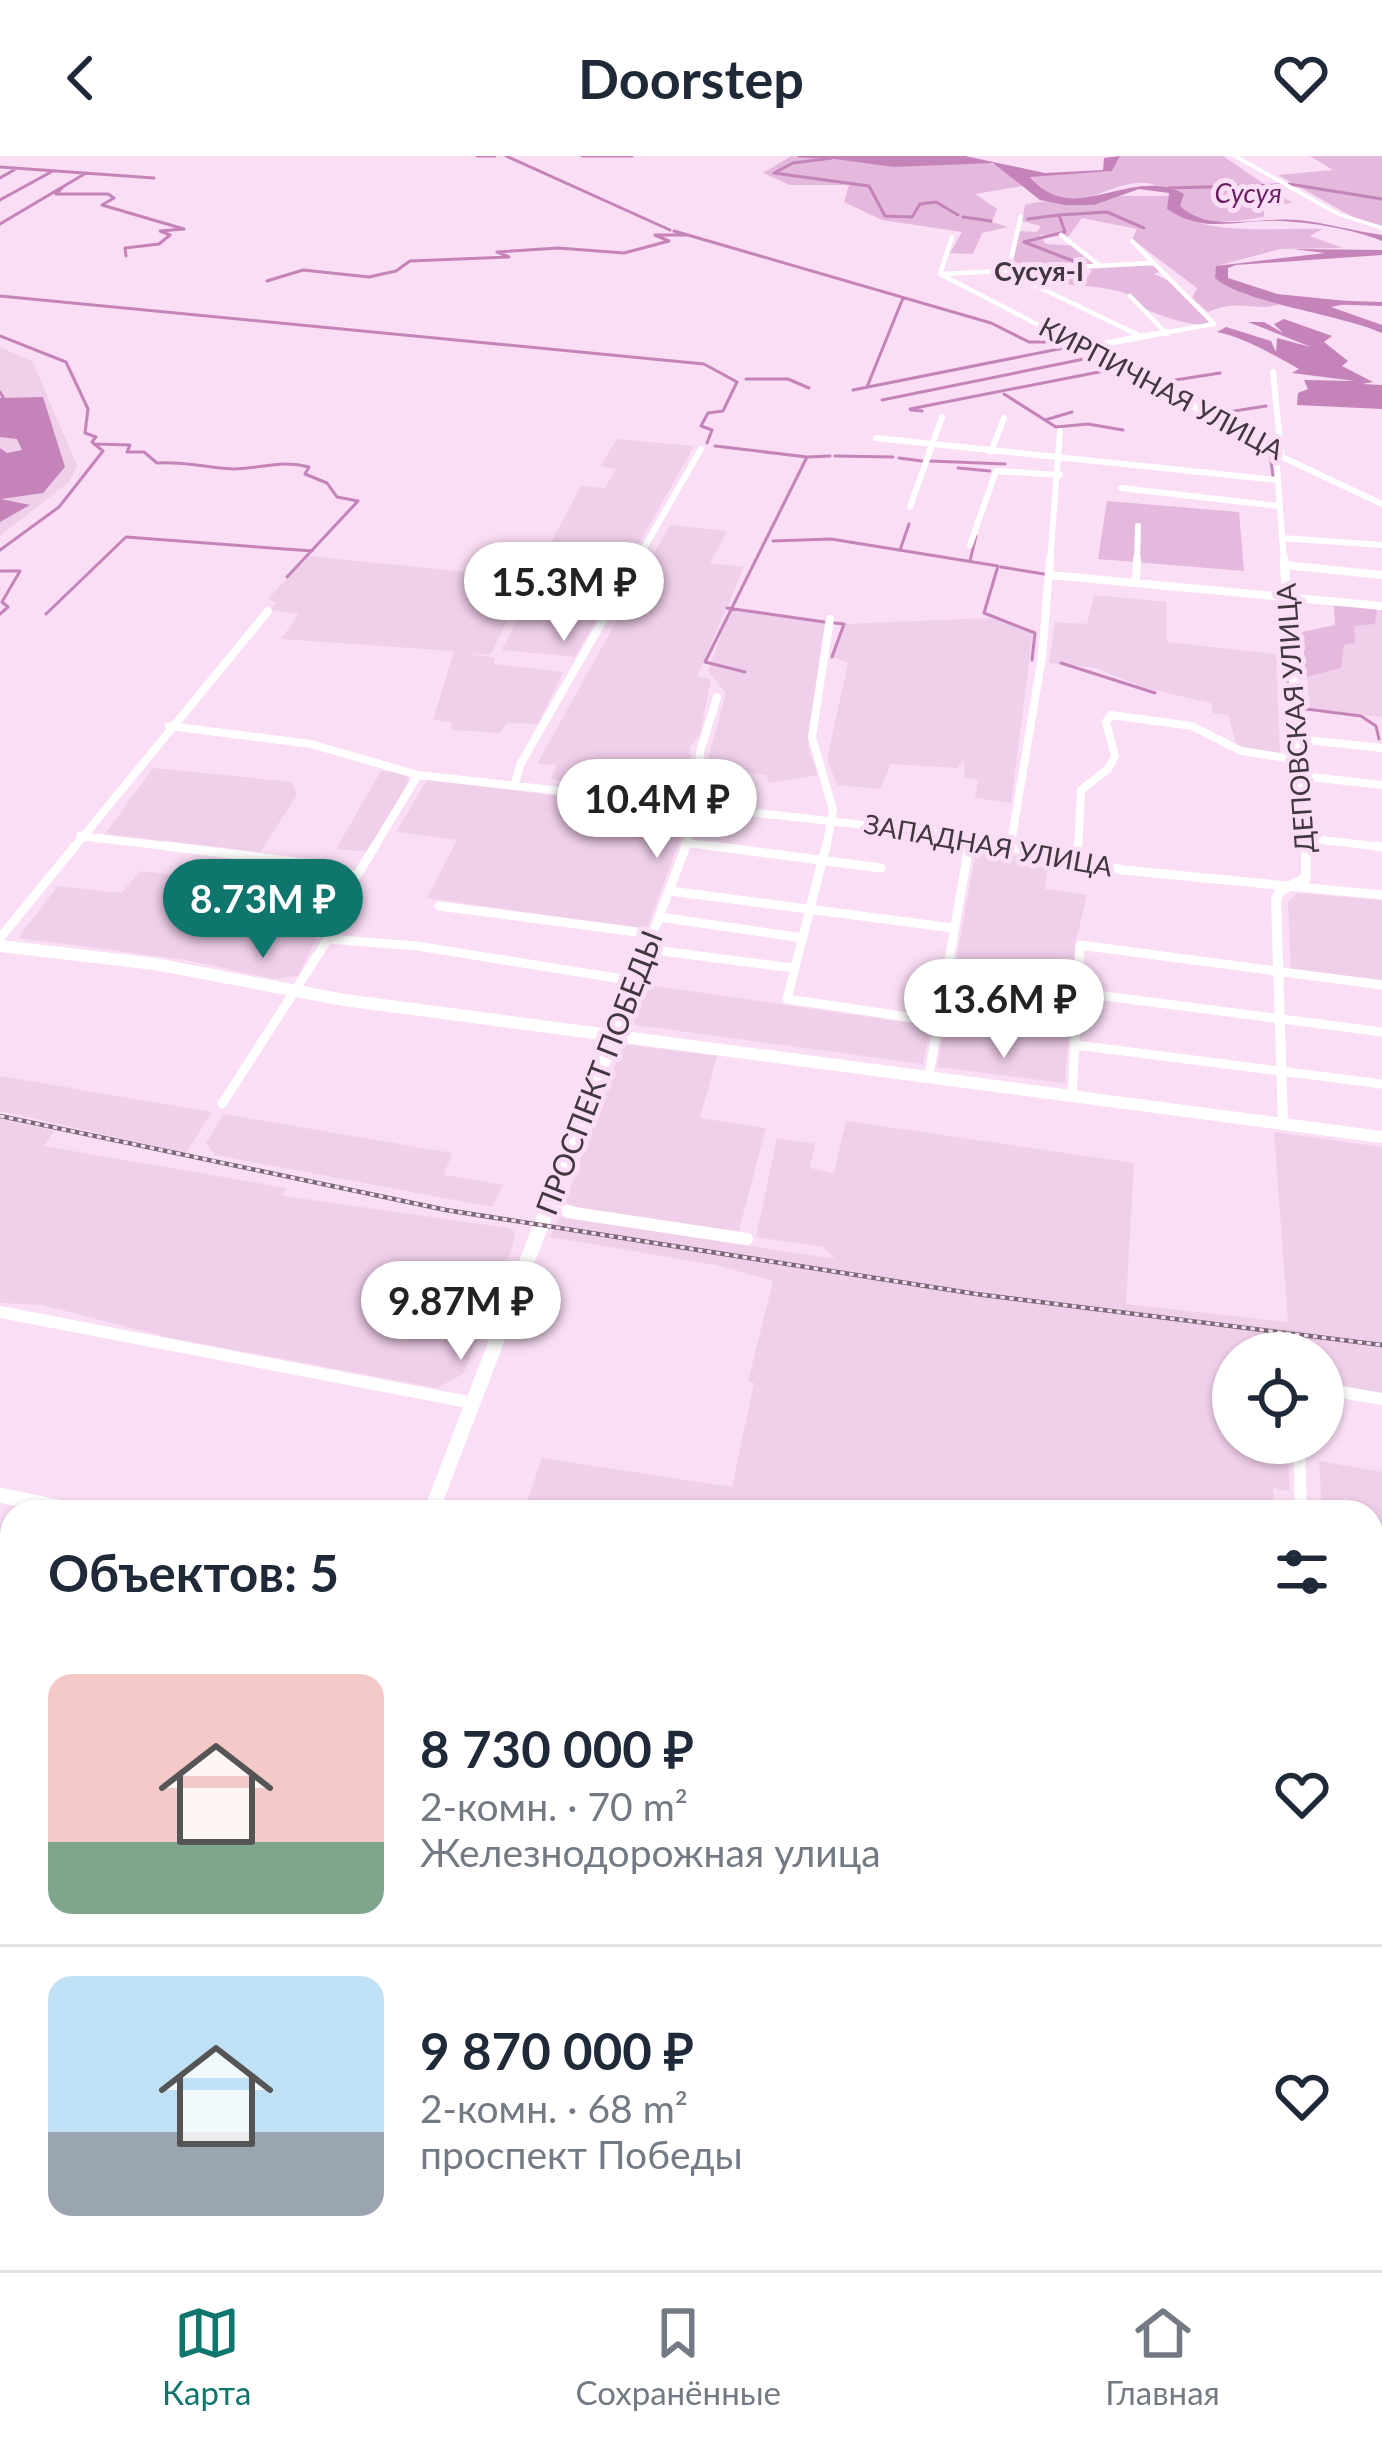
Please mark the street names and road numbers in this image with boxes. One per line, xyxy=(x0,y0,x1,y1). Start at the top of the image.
street label: КИРПИЧНАЯ УЛИЦА xyxy=(1034,309,1290,466)
street label: ДЕПОВСКАЯ УЛИЦА xyxy=(1269,582,1320,854)
street label: ЗАПАДНАЯ УЛИЦА xyxy=(861,806,1116,883)
street label: ПРОСПЕКТ ПОБЕДЫ xyxy=(527,925,669,1220)

